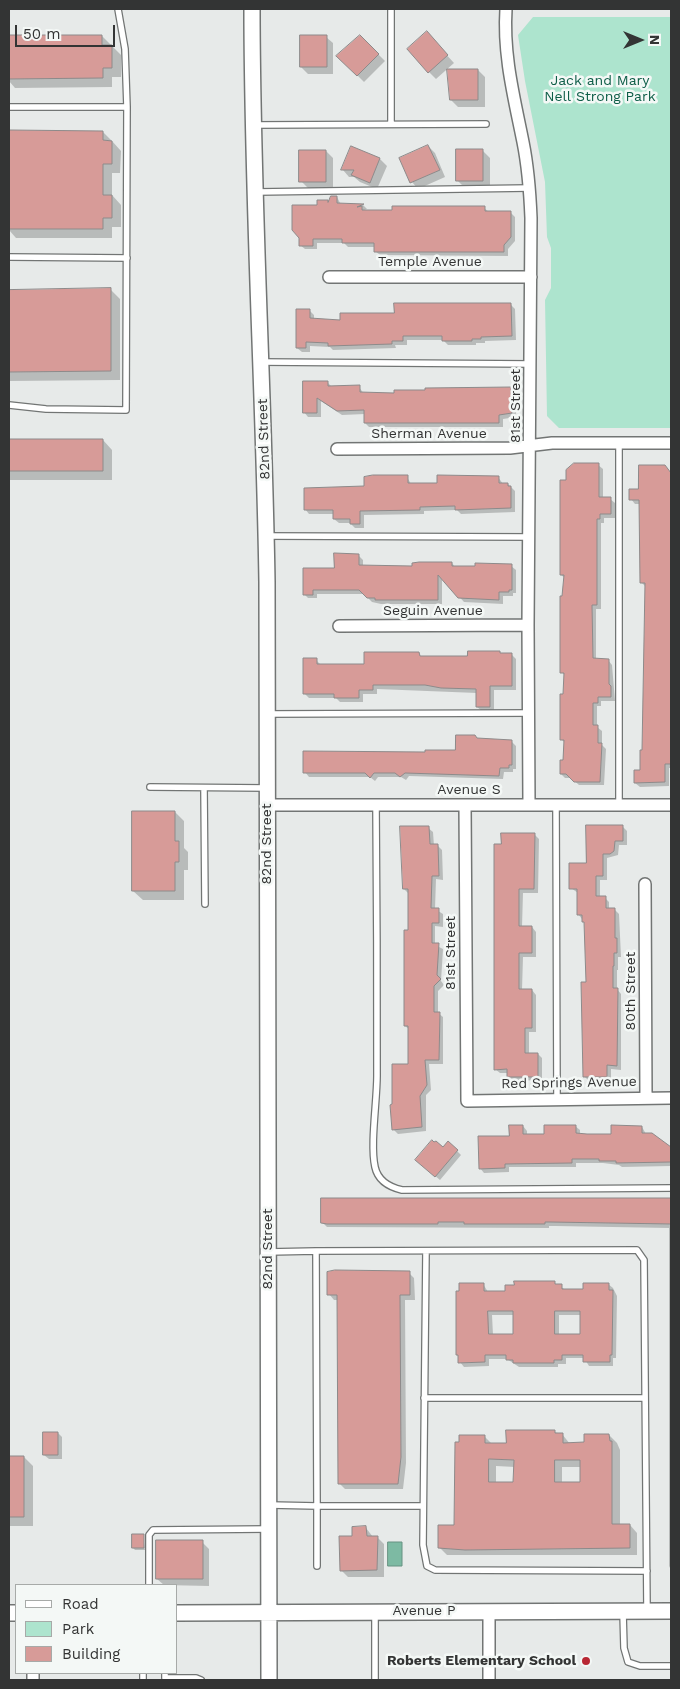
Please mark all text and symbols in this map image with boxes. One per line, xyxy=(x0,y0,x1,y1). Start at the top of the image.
scale bar xyxy=(18,15,118,47)
north arrow xyxy=(615,15,665,65)
text: 50 m xyxy=(23,25,60,43)
text: N xyxy=(647,35,663,45)
park label: Jack and Mary Nell Strong Park xyxy=(544,73,656,105)
street label: Temple Avenue xyxy=(378,254,482,270)
street label: 81st Street xyxy=(508,369,524,443)
street label: 82nd Street xyxy=(254,398,274,480)
street label: Sherman Avenue xyxy=(371,426,487,442)
street label: Seguin Avenue xyxy=(383,603,483,619)
street label: Avenue S xyxy=(437,782,501,798)
street label: 82nd Street xyxy=(259,803,275,885)
street label: 81st Street xyxy=(443,916,459,990)
street label: 80th Street xyxy=(623,952,639,1030)
street label: Red Springs Avenue xyxy=(501,1073,637,1093)
street label: 82nd Street xyxy=(260,1208,276,1290)
legend xyxy=(15,1584,178,1674)
text: Road xyxy=(62,1595,99,1613)
street label: Avenue P xyxy=(393,1603,455,1619)
text: Park xyxy=(62,1620,94,1638)
text: Building xyxy=(62,1645,120,1663)
place label: Roberts Elementary School xyxy=(387,1653,576,1669)
marker: Roberts Elementary School xyxy=(580,1655,592,1667)

